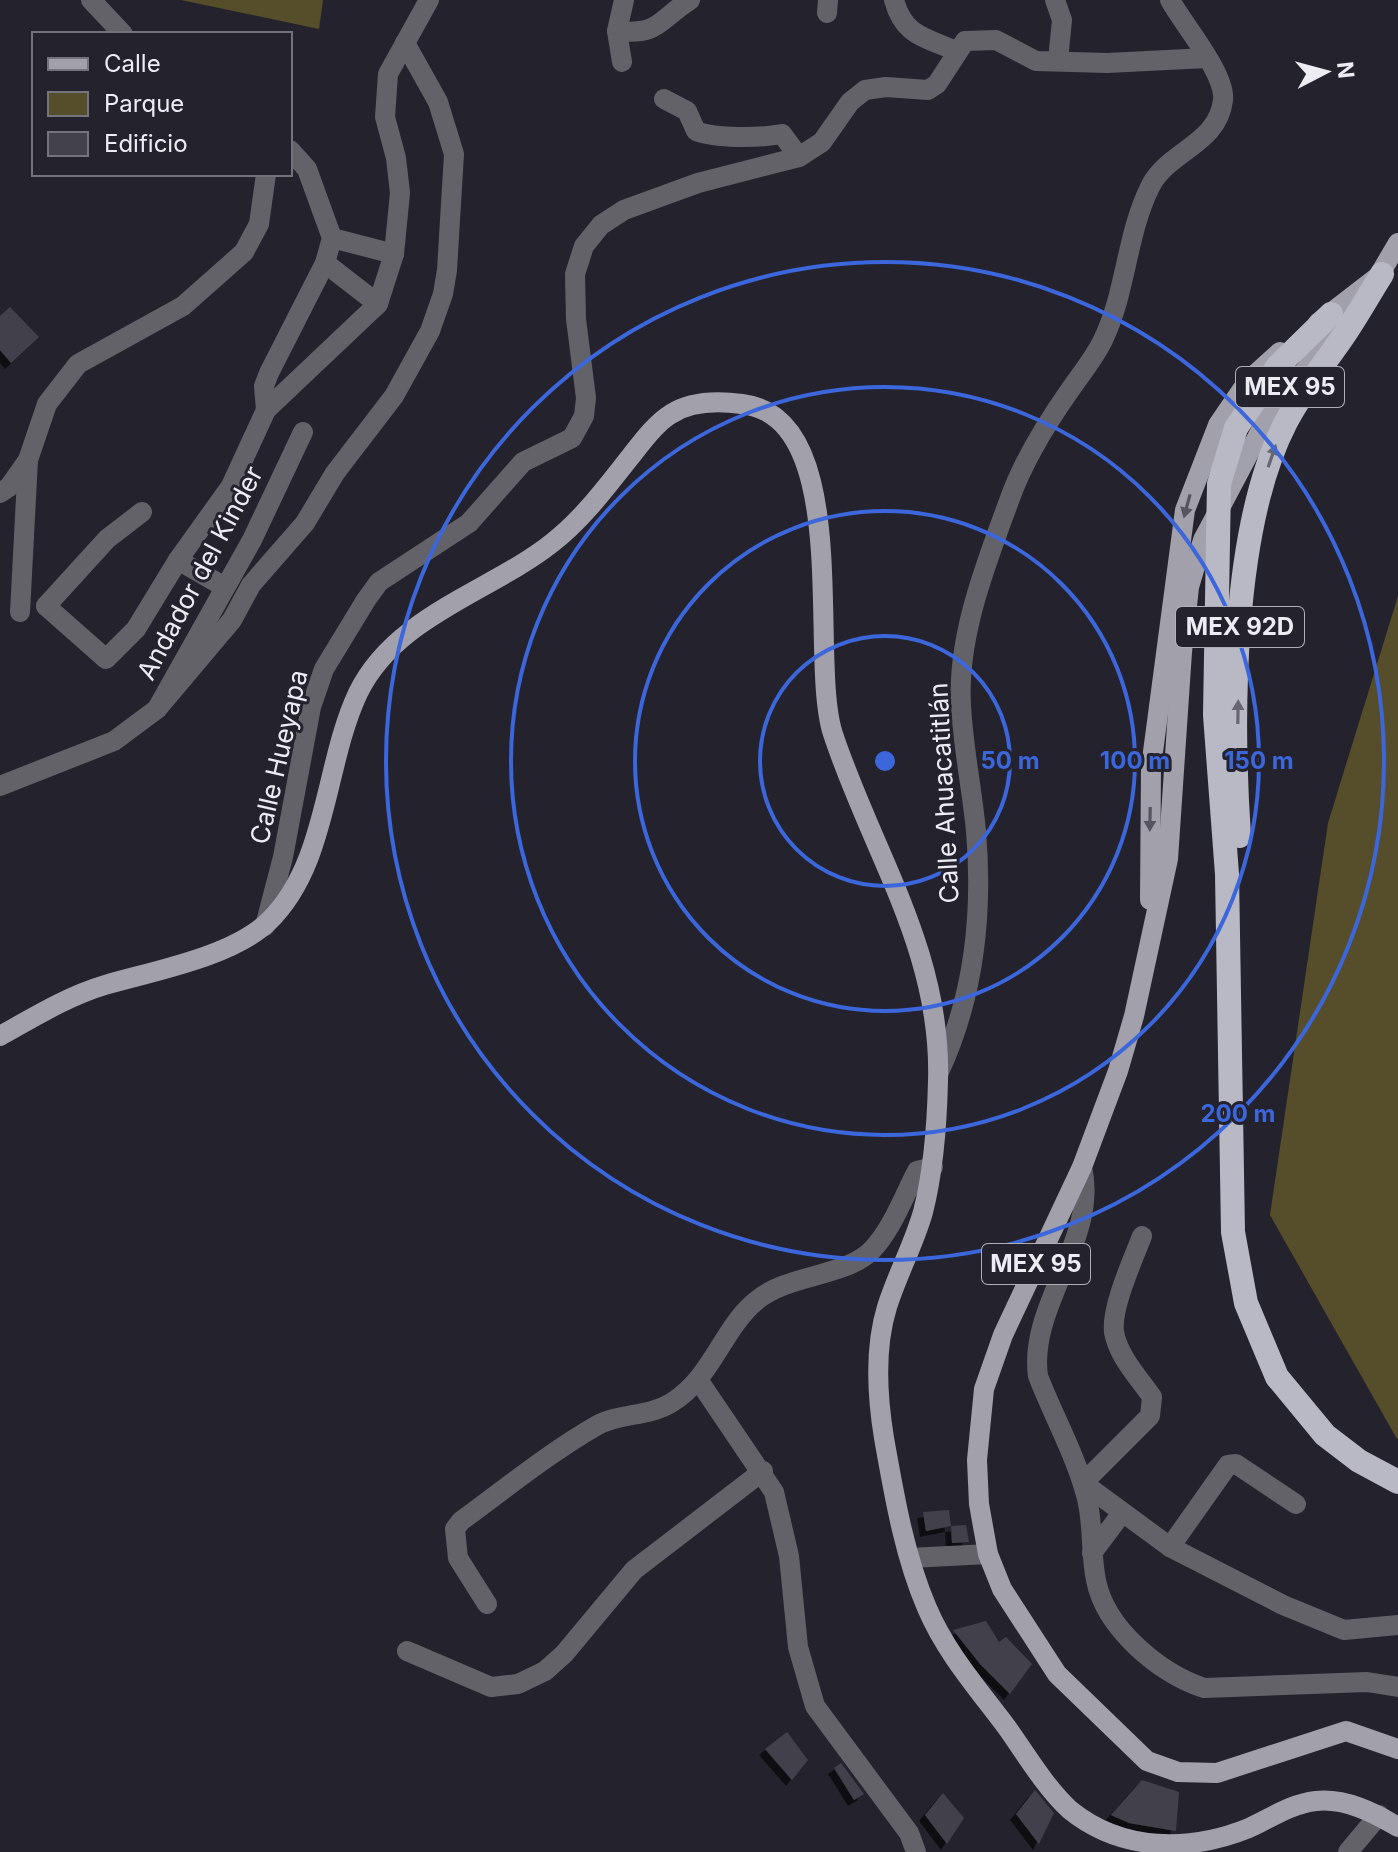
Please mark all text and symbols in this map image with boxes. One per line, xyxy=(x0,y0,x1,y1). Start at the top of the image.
legend xyxy=(32,32,292,176)
north arrow xyxy=(1286,32,1366,112)
text: Calle xyxy=(104,49,161,78)
text: N xyxy=(1332,60,1360,80)
text: Parque xyxy=(104,89,184,118)
text: Edificio xyxy=(104,129,188,158)
road number: MEX 95 xyxy=(1236,367,1344,407)
one-way arrow xyxy=(1267,444,1279,468)
street label: Andador del Kinder xyxy=(130,460,269,685)
one-way arrow xyxy=(1180,493,1192,518)
road number: MEX 92D xyxy=(1176,607,1304,647)
street label: Calle Hueyapa xyxy=(243,667,314,847)
street label: Calle Ahuacatitlán xyxy=(922,682,965,904)
one-way arrow xyxy=(1231,699,1244,724)
text: 50 m xyxy=(980,746,1040,775)
text: 100 m xyxy=(1100,746,1170,775)
text: 150 m xyxy=(1224,746,1294,775)
centre of rings xyxy=(871,747,899,775)
one-way arrow xyxy=(1144,807,1157,832)
text: 200 m xyxy=(1200,1099,1276,1128)
road number: MEX 95 xyxy=(982,1244,1090,1284)

